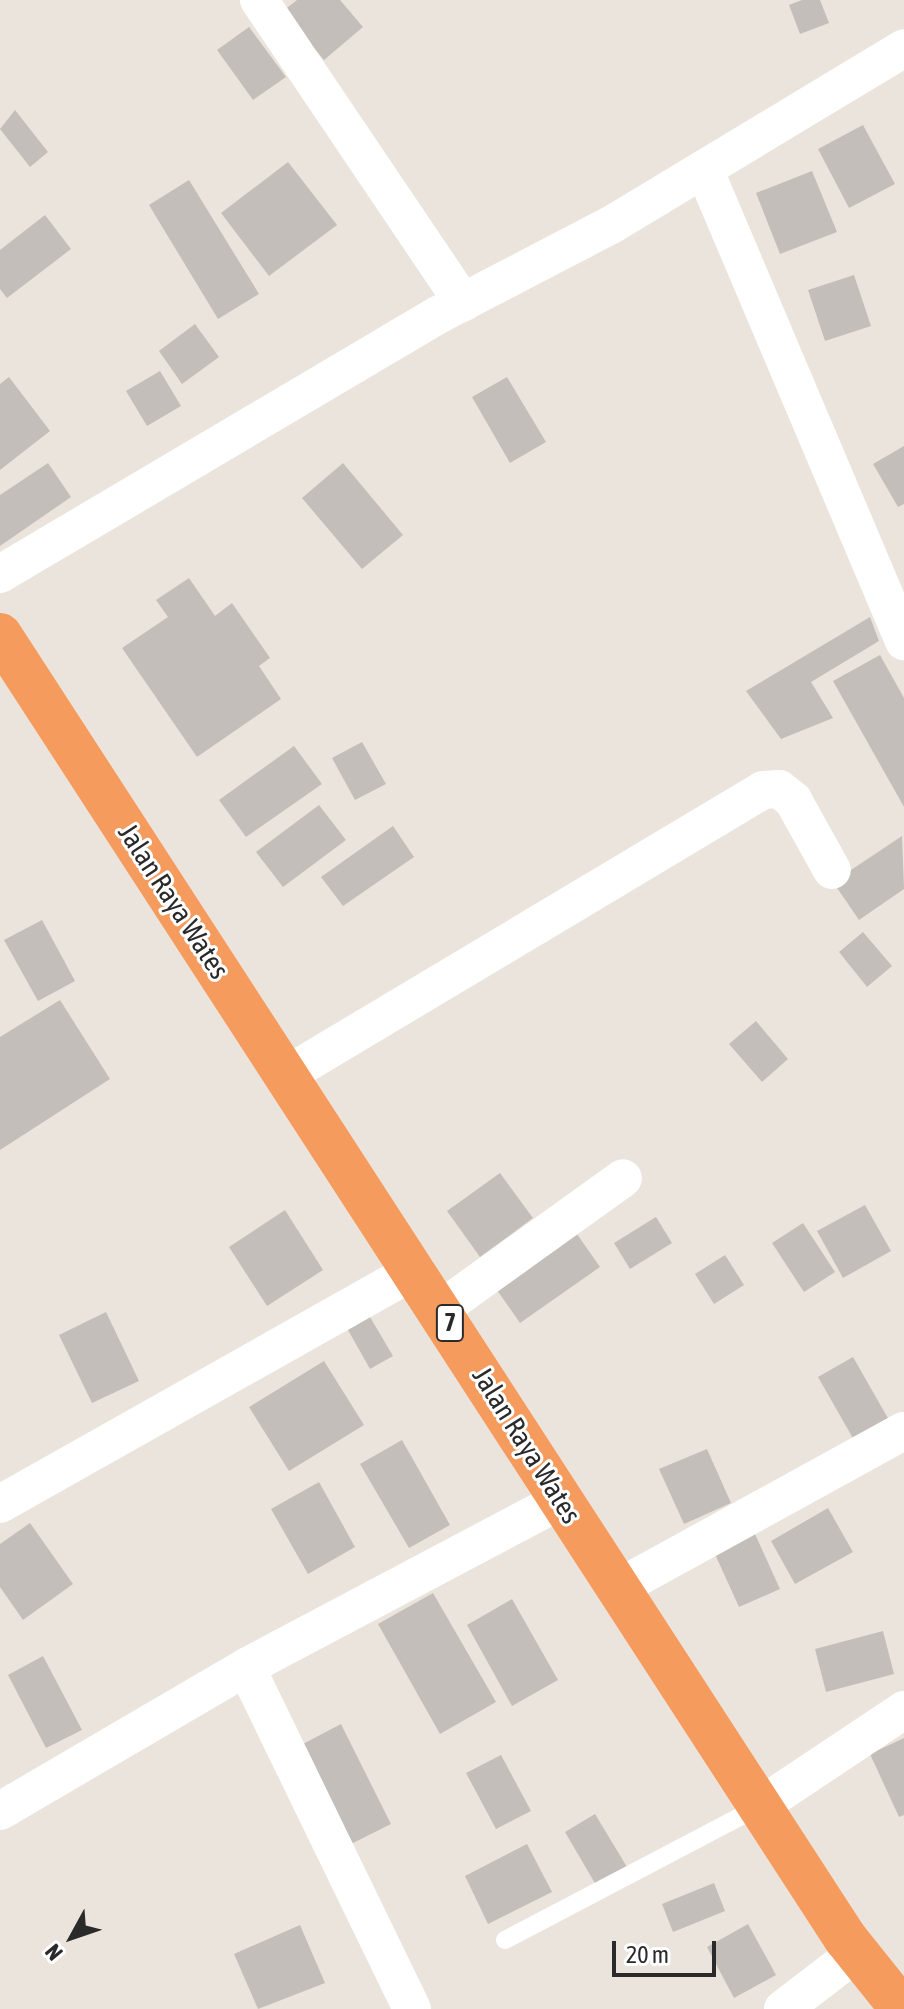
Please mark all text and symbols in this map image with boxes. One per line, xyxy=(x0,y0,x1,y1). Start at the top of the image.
street label: Jalan Raya Wates xyxy=(111,817,237,985)
road number: 7 xyxy=(434,1301,466,1345)
street label: Jalan Raya Wates xyxy=(466,1361,588,1529)
north arrow xyxy=(32,1897,112,1977)
scale bar xyxy=(616,1925,720,1975)
text: N xyxy=(39,1939,68,1966)
text: 20 m xyxy=(626,1941,669,1968)

